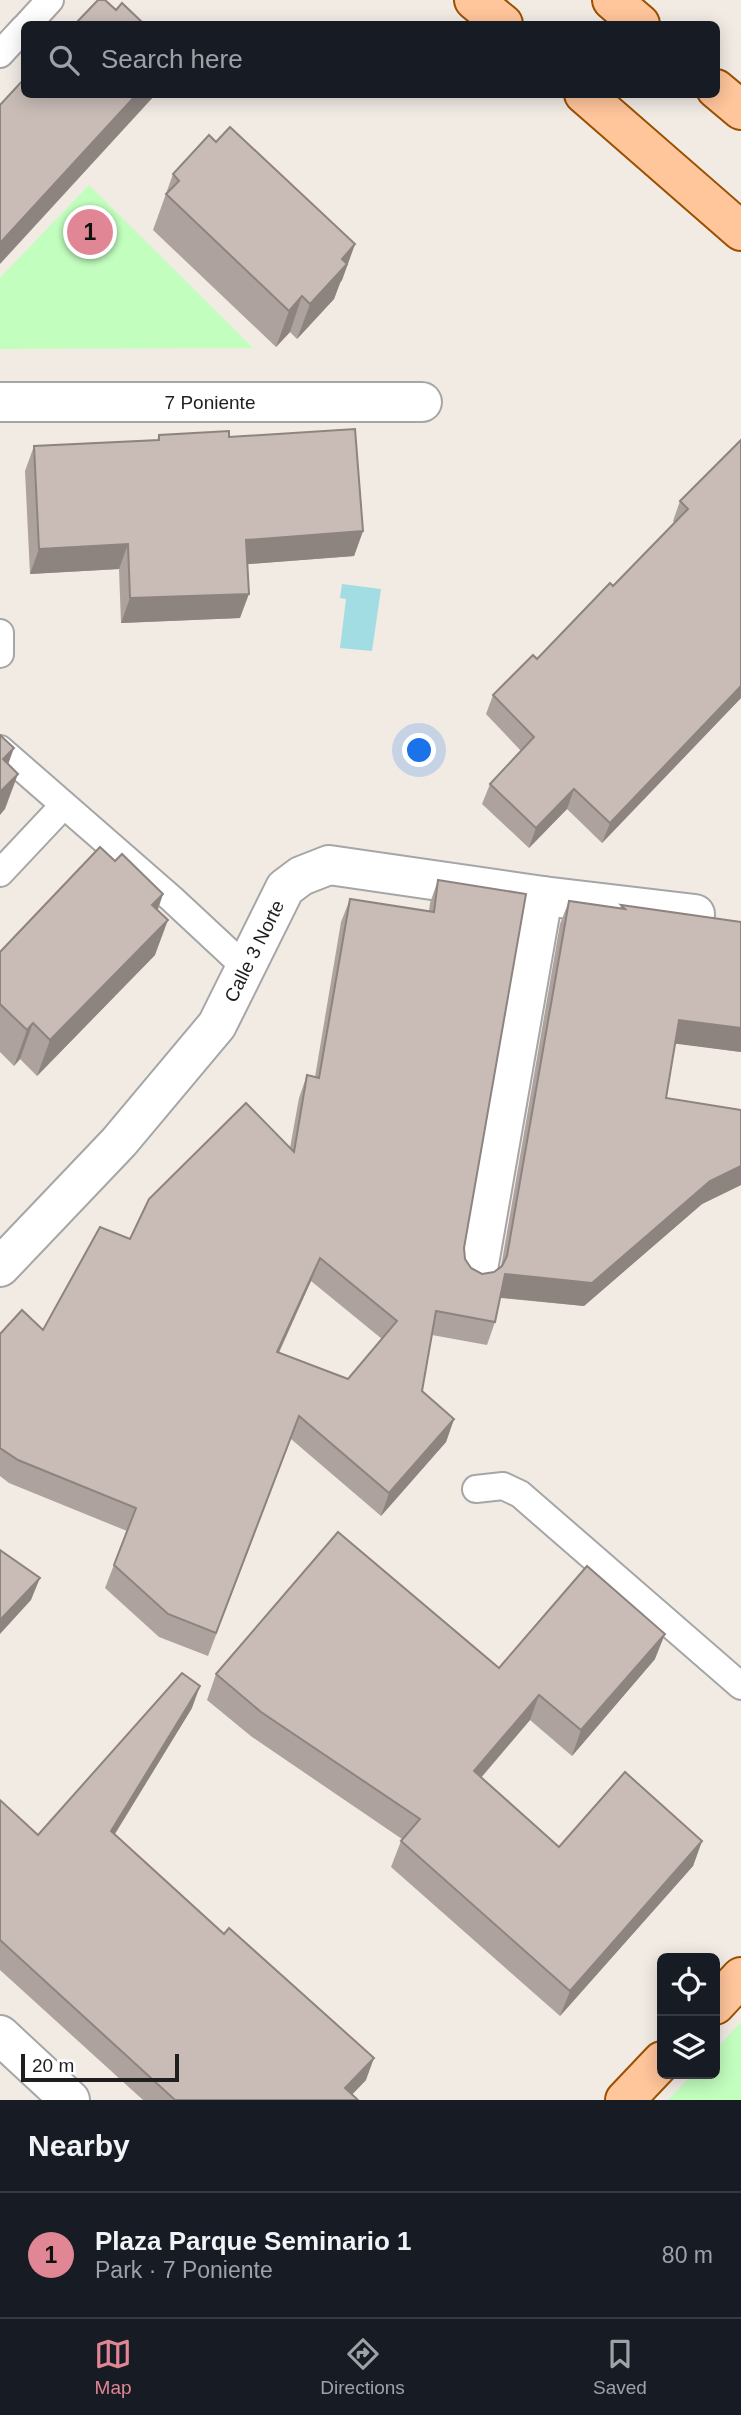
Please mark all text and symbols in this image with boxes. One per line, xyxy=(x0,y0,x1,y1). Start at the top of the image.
search box xyxy=(21,21,720,98)
icon: search xyxy=(45,41,83,79)
text: Search here xyxy=(101,44,243,74)
pin: 1 xyxy=(67,206,113,258)
street label: 7 Poniente xyxy=(165,392,255,413)
your location xyxy=(402,733,436,767)
street label: Calle 3 Norte xyxy=(220,896,288,1005)
map controls xyxy=(657,1953,720,2079)
button: locate xyxy=(657,1953,720,2016)
button: layers xyxy=(657,2016,720,2079)
scale bar xyxy=(21,2051,178,2083)
text: 20 m xyxy=(32,2055,74,2076)
text: Nearby xyxy=(28,2129,130,2162)
text: Plaza Parque Seminario 1 xyxy=(95,2226,411,2256)
text: 1 xyxy=(45,2242,57,2268)
text: 80 m xyxy=(662,2242,713,2268)
text: Park · 7 Poniente xyxy=(95,2257,273,2283)
tab: Map xyxy=(94,2335,132,2399)
tab: Directions xyxy=(320,2335,405,2399)
tab: Saved xyxy=(593,2335,647,2399)

